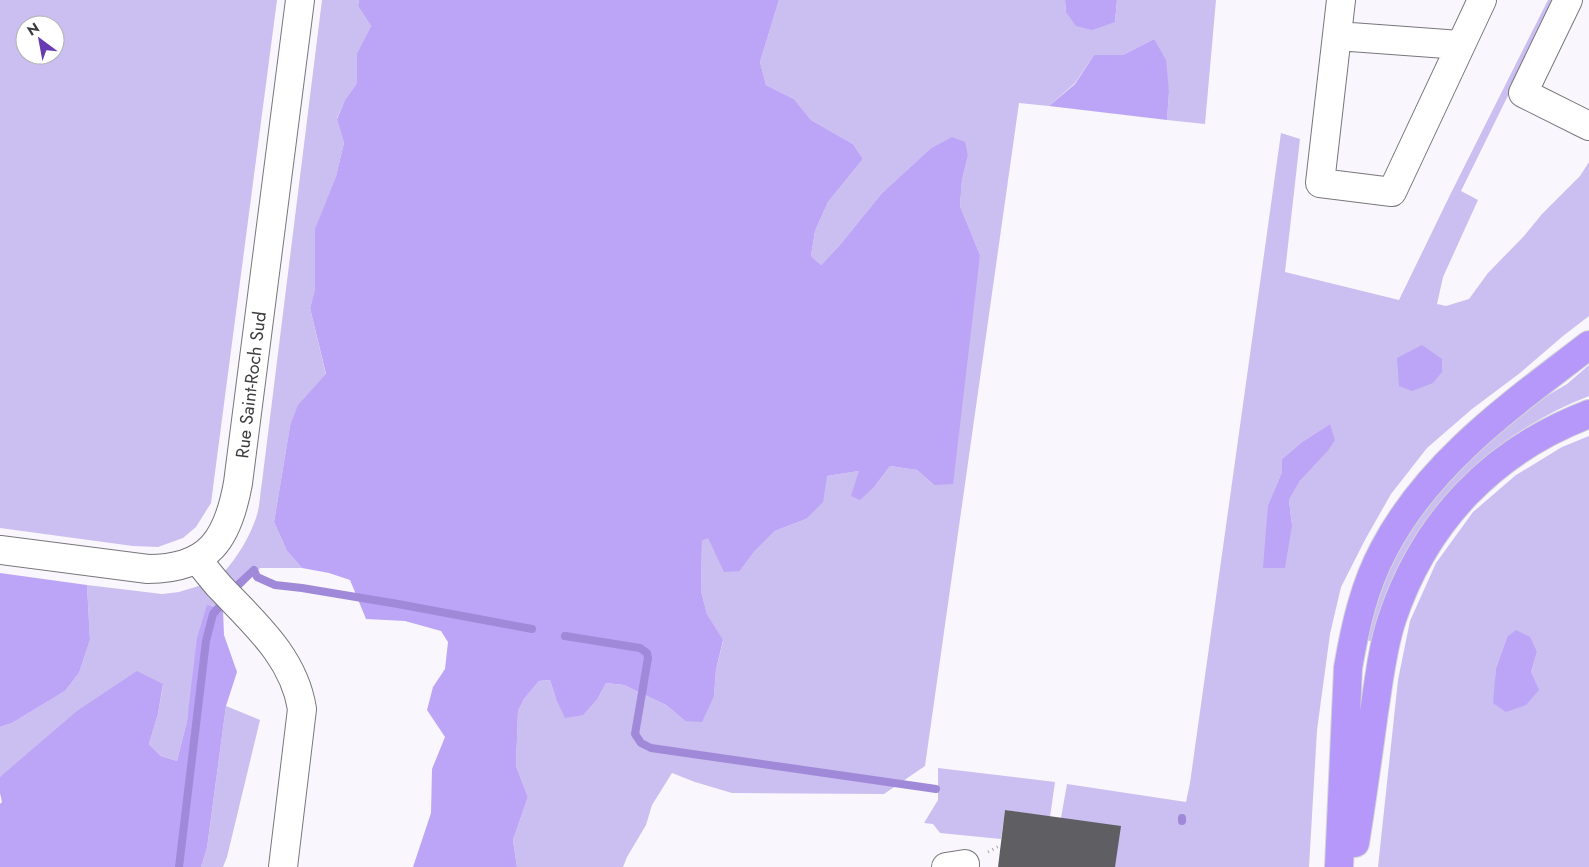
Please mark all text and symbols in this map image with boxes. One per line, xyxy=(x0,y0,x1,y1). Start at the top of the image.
north arrow xyxy=(15,15,65,65)
text: N xyxy=(23,18,43,40)
street label: Rue Saint-Roch Sud xyxy=(229,310,273,460)

